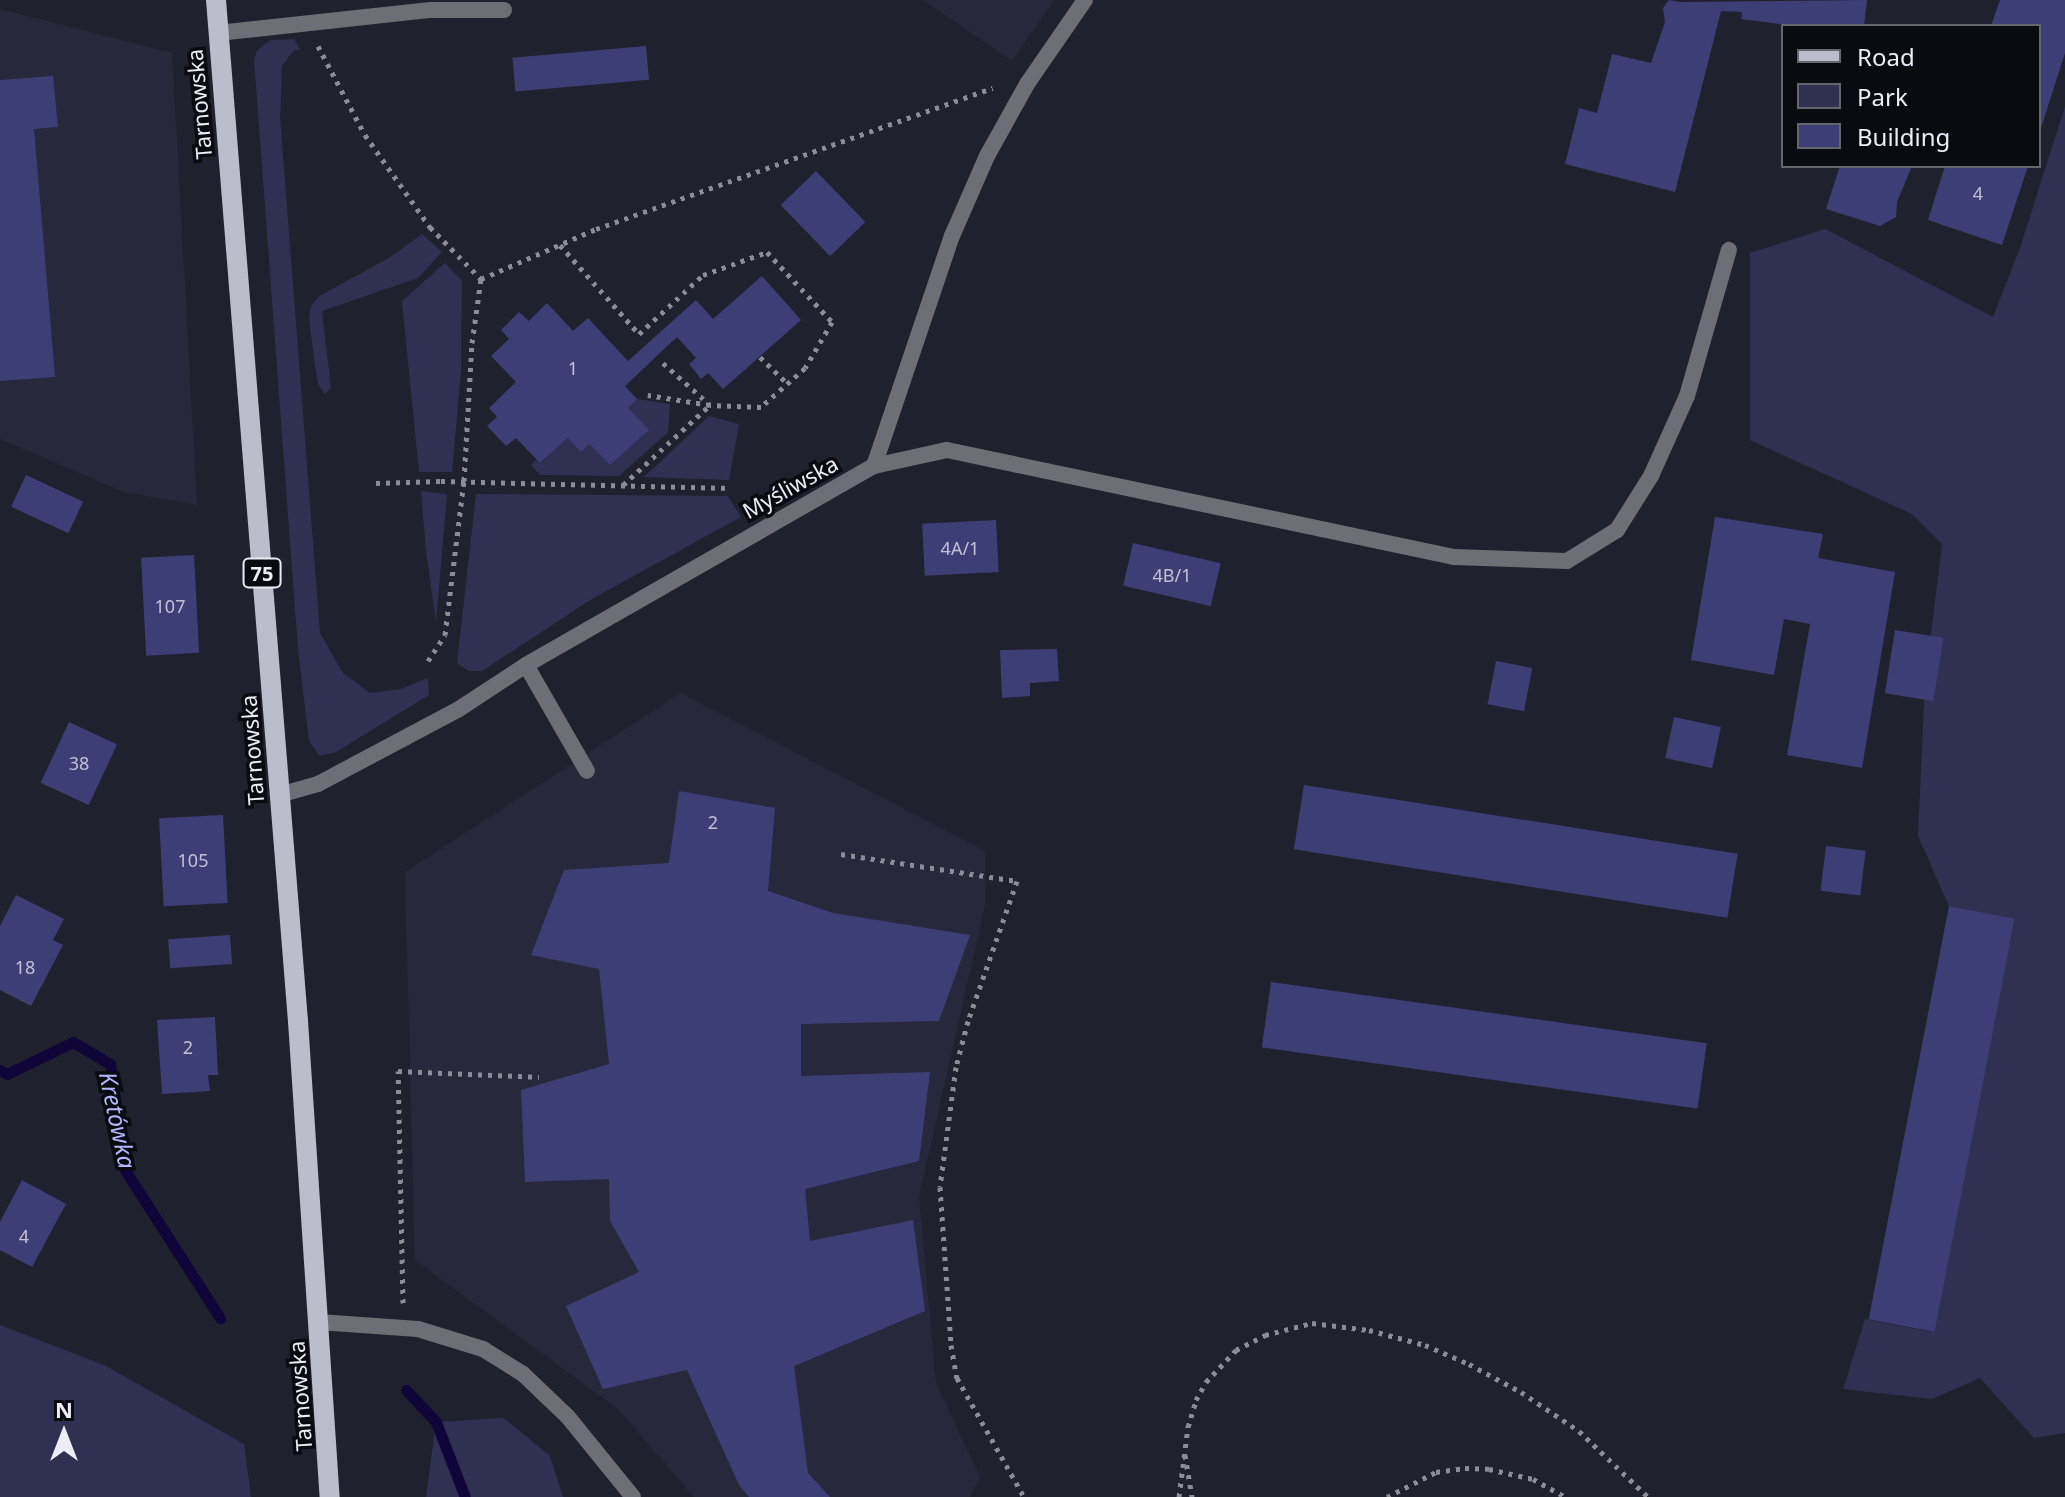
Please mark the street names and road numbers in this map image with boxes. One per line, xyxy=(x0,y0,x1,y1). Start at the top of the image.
street label: Tarnowska xyxy=(181,48,217,160)
street label: Myśliwska xyxy=(738,450,842,524)
road number: 75 xyxy=(242,557,282,589)
street label: Tarnowska xyxy=(235,694,269,806)
street label: Tarnowska xyxy=(283,1340,317,1452)

